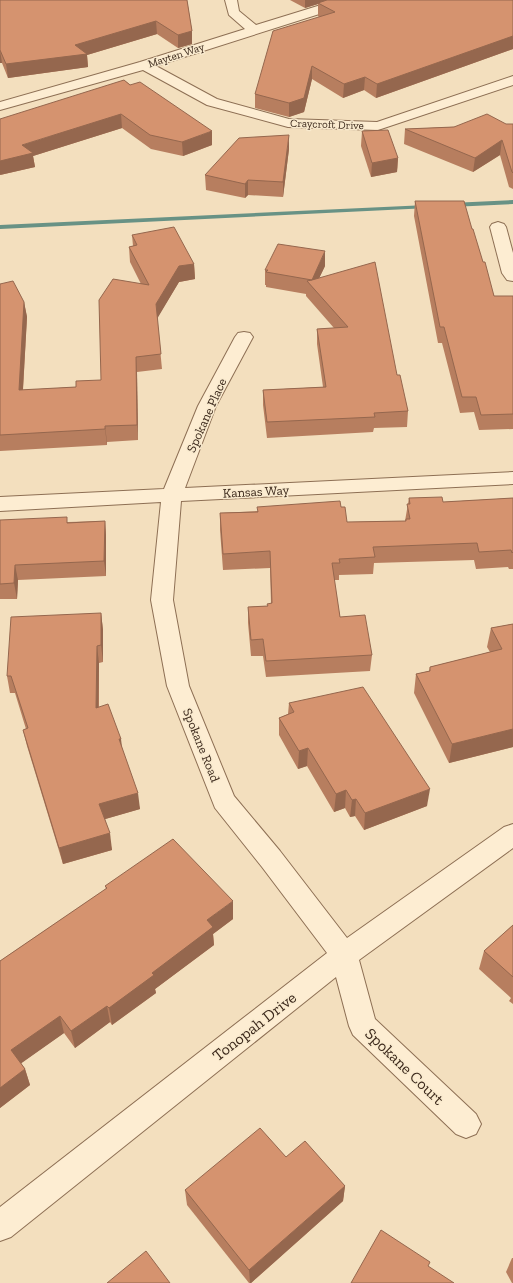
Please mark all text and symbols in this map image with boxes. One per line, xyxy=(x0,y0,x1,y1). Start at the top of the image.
street label: Mayten Way xyxy=(146,40,206,71)
street label: Craycroft Drive xyxy=(290,117,364,132)
street label: Spokane Place xyxy=(183,376,230,455)
street label: Kansas Way xyxy=(222,482,290,501)
street label: Spokane Road xyxy=(180,706,223,784)
street label: Tonopah Drive xyxy=(209,988,300,1065)
street label: Spokane Court xyxy=(361,1024,448,1109)

